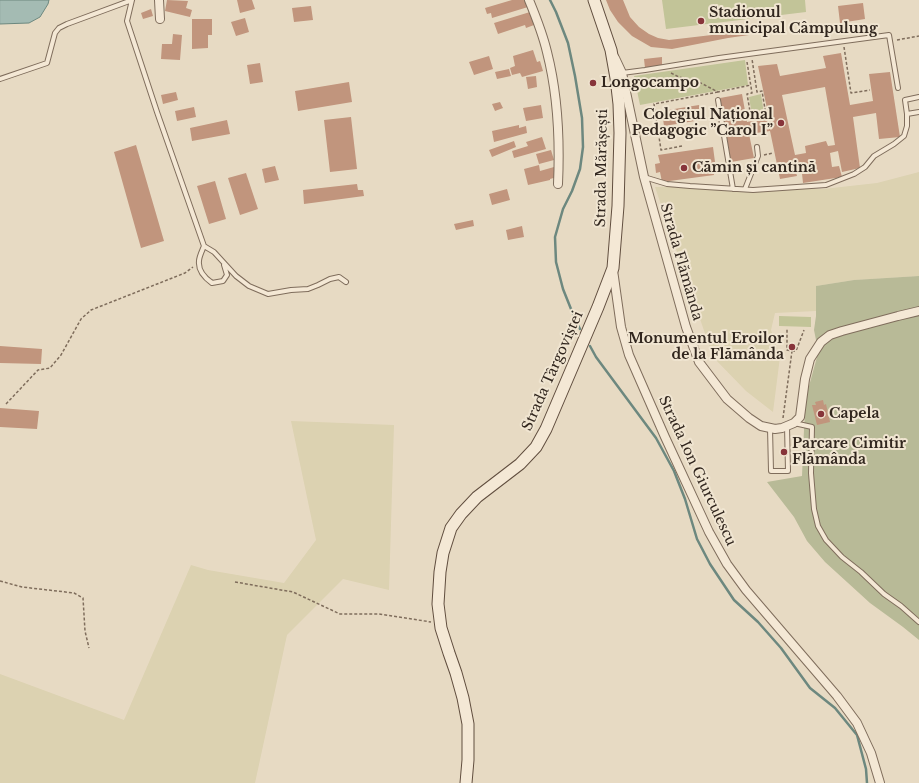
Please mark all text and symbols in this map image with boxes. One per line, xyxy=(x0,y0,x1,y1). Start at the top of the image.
place label: Stadionul municipal Câmpulung xyxy=(709,5,877,38)
marker: Stadionul municipal Câmpulung xyxy=(696,16,706,26)
place label: Longocampo xyxy=(601,75,699,91)
marker: Longocampo xyxy=(588,78,598,88)
place label: Colegiul Național Pedagogic ”Carol I” xyxy=(632,107,773,140)
street label: Strada Mărășești xyxy=(593,109,611,227)
marker: Colegiul Național Pedagogic ”Carol I” xyxy=(776,118,786,128)
place label: Cămin și cantină xyxy=(692,160,816,176)
marker: Cămin și cantină xyxy=(679,163,689,173)
street label: Strada Flămânda xyxy=(656,201,706,323)
street label: Strada Târgoviștei xyxy=(519,309,587,433)
place label: Monumentul Eroilor de la Flămânda xyxy=(628,331,784,364)
marker: Monumentul Eroilor de la Flămânda xyxy=(787,342,797,352)
street label: Strada Ion Giurculescu xyxy=(655,393,739,549)
place label: Capela xyxy=(829,406,880,422)
marker: Capela xyxy=(816,409,826,419)
place label: Parcare Cimitir Flămânda xyxy=(792,436,906,468)
marker: Parcare Cimitir Flămânda xyxy=(779,447,789,457)

